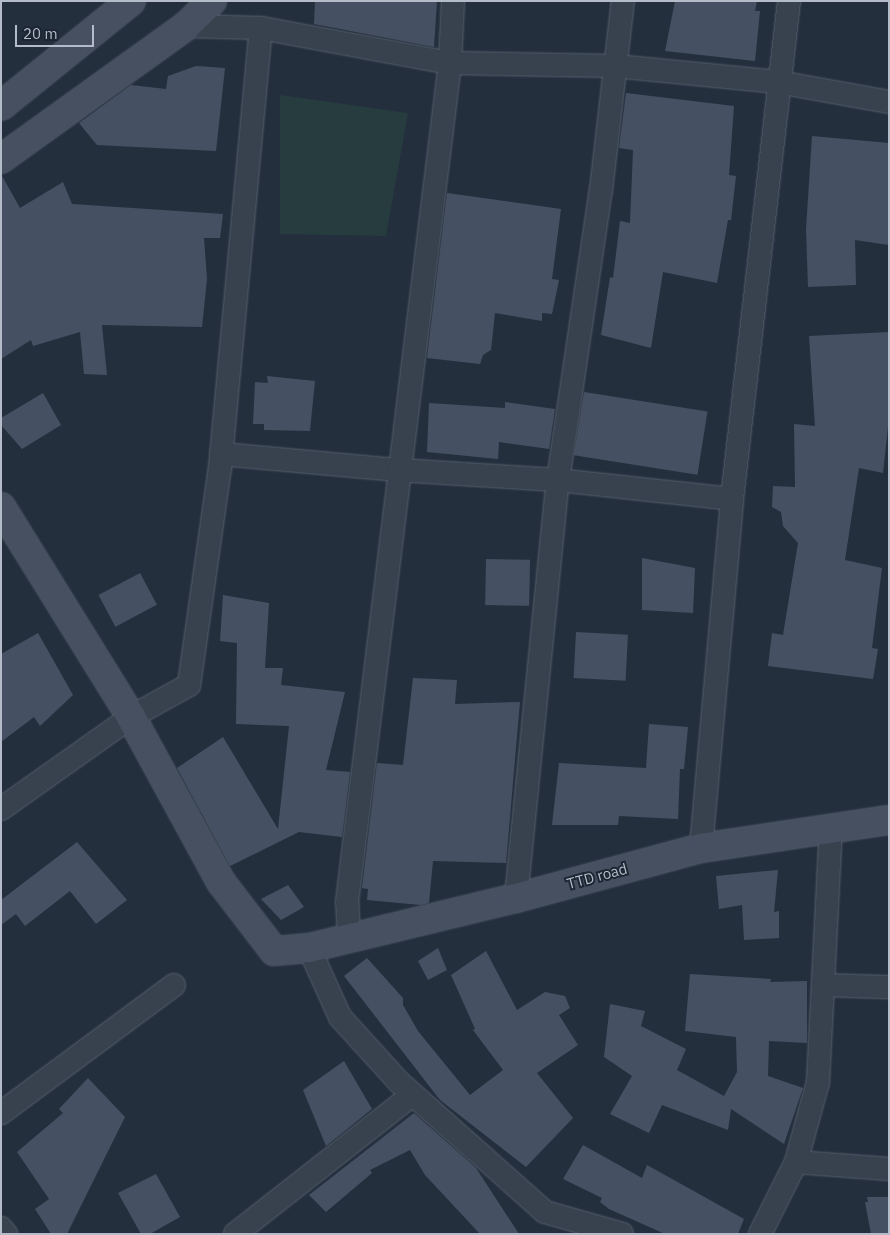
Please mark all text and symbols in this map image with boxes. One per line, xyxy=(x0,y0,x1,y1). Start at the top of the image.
scale bar xyxy=(18,15,96,47)
text: 20 m xyxy=(23,24,58,43)
street label: TTD road xyxy=(565,859,629,893)

